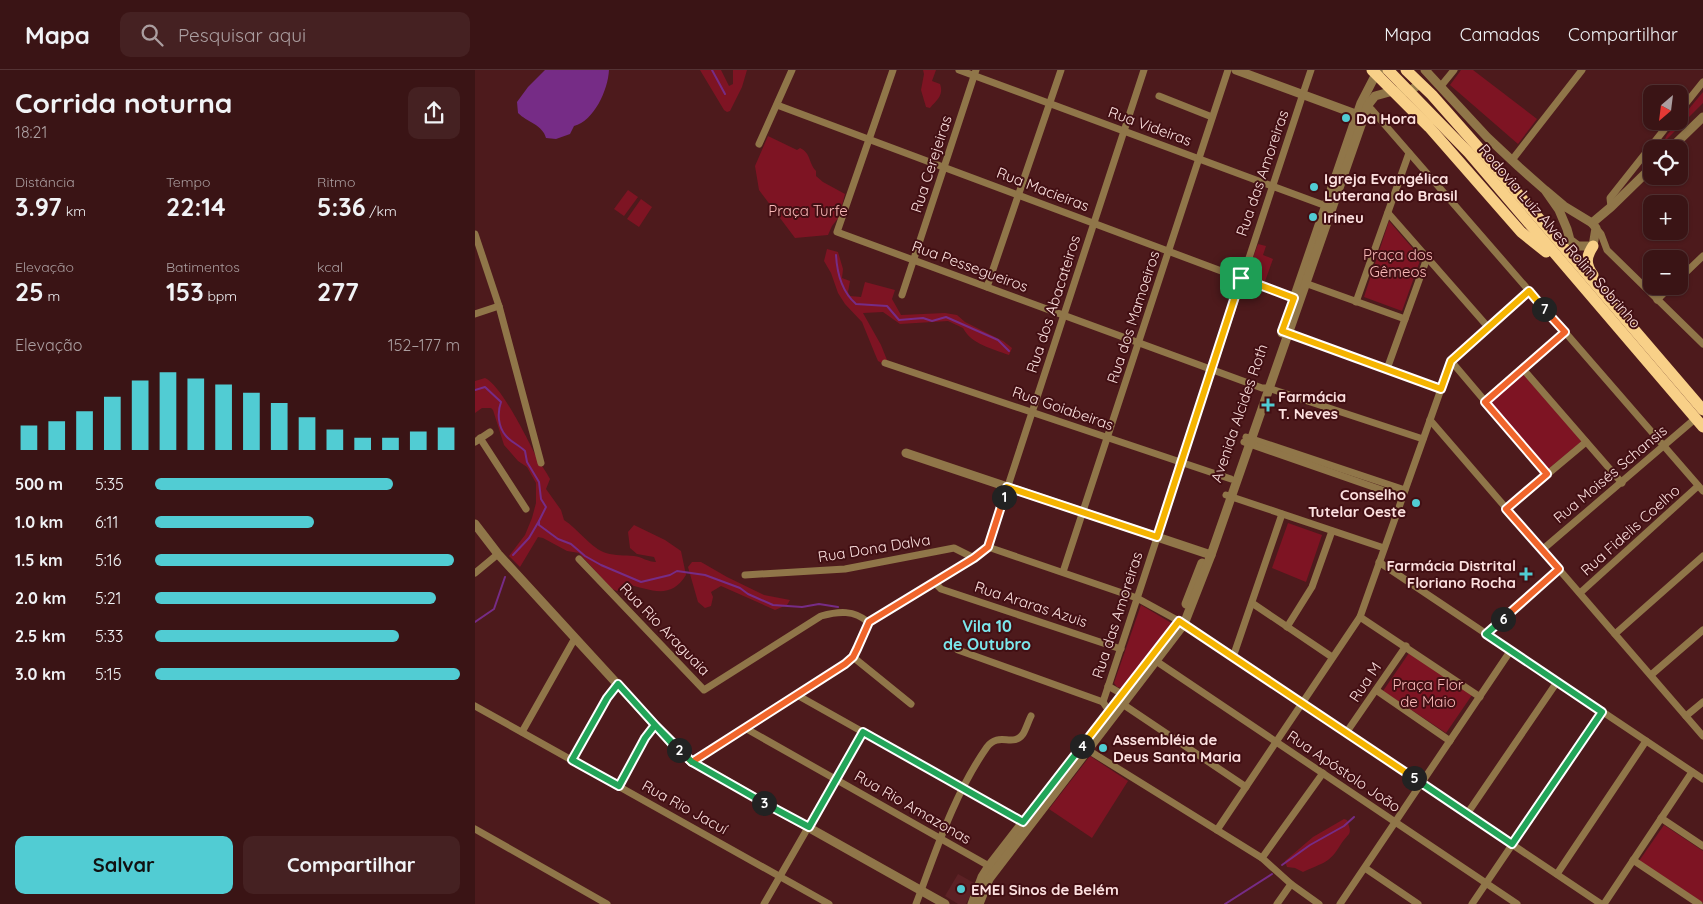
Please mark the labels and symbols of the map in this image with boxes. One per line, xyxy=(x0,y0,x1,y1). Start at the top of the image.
north arrow xyxy=(1643,85,1687,130)
street label: Rua Videiras xyxy=(1106,102,1194,150)
street label: Rua das Amoreiras xyxy=(1231,107,1293,239)
place label: Da Hora xyxy=(1356,109,1416,128)
marker: Da Hora xyxy=(1340,112,1352,124)
street label: Rua Cerejeiras xyxy=(906,113,956,215)
street label: Rodovia Luiz Alves Rolim Sobrinho xyxy=(1475,140,1645,332)
street label: Rua Macieiras xyxy=(994,163,1092,215)
place label: Igreja Evangélica Luterana do Brasil xyxy=(1324,169,1458,205)
marker: Igreja Evangélica Luterana do Brasil xyxy=(1308,181,1320,193)
park label: Praça Turfe xyxy=(768,201,848,220)
place label: Irineu xyxy=(1323,208,1364,227)
marker: Irineu xyxy=(1307,211,1319,223)
street label: Rua dos Abacateiros xyxy=(1022,233,1084,375)
street label: Rua Pessegueiros xyxy=(909,236,1031,296)
park label: Praça dos Gêmeos xyxy=(1363,245,1433,281)
street label: Rua dos Mamoeiros xyxy=(1103,248,1163,386)
pin xyxy=(1220,257,1262,299)
pin: 7 xyxy=(1531,296,1557,322)
street label: Avenida Alcides Roth xyxy=(1206,341,1272,485)
street label: Rua Goiabeiras xyxy=(1010,382,1116,434)
place label: Farmácia T. Neves xyxy=(1278,387,1346,423)
marker: Farmácia T. Neves xyxy=(1262,399,1274,411)
street label: Rua Moisés Schansis xyxy=(1549,421,1671,527)
street label: Rua Fidelis Coelho xyxy=(1576,480,1684,580)
pin: 1 xyxy=(991,484,1017,510)
place label: Conselho Tutelar Oeste xyxy=(1308,485,1406,521)
marker: Conselho Tutelar Oeste xyxy=(1410,497,1422,509)
street label: Rua Dona Dalva xyxy=(817,530,931,566)
street label: Rua das Amoreiras xyxy=(1088,549,1146,681)
place label: Farmácia Distrital Floriano Rocha xyxy=(1386,556,1516,592)
marker: Farmácia Distrital Floriano Rocha xyxy=(1520,568,1532,580)
street label: Rua Araras Azuis xyxy=(972,577,1090,631)
street label: Rua Rio Araguaia xyxy=(616,579,714,679)
pin: 6 xyxy=(1491,606,1515,632)
district label: Vila 10 de Outubro xyxy=(943,616,1031,654)
street label: Rua M xyxy=(1345,658,1385,706)
park label: Praça Flor de Maio xyxy=(1392,675,1464,711)
street label: Rua Apóstolo João xyxy=(1284,726,1404,816)
place label: Assembléia de Deus Santa Maria xyxy=(1113,730,1241,766)
pin: 4 xyxy=(1069,734,1095,758)
pin: 2 xyxy=(667,738,691,762)
marker: Assembléia de Deus Santa Maria xyxy=(1097,742,1109,754)
street label: Rua Rio Amazonas xyxy=(851,766,975,848)
pin: 5 xyxy=(1401,766,1427,790)
street label: Rua Rio Jacuí xyxy=(639,776,732,839)
pin: 3 xyxy=(751,790,777,816)
place label: EMEI Sinos de Belém xyxy=(971,880,1119,899)
marker: EMEI Sinos de Belém xyxy=(955,883,967,895)

